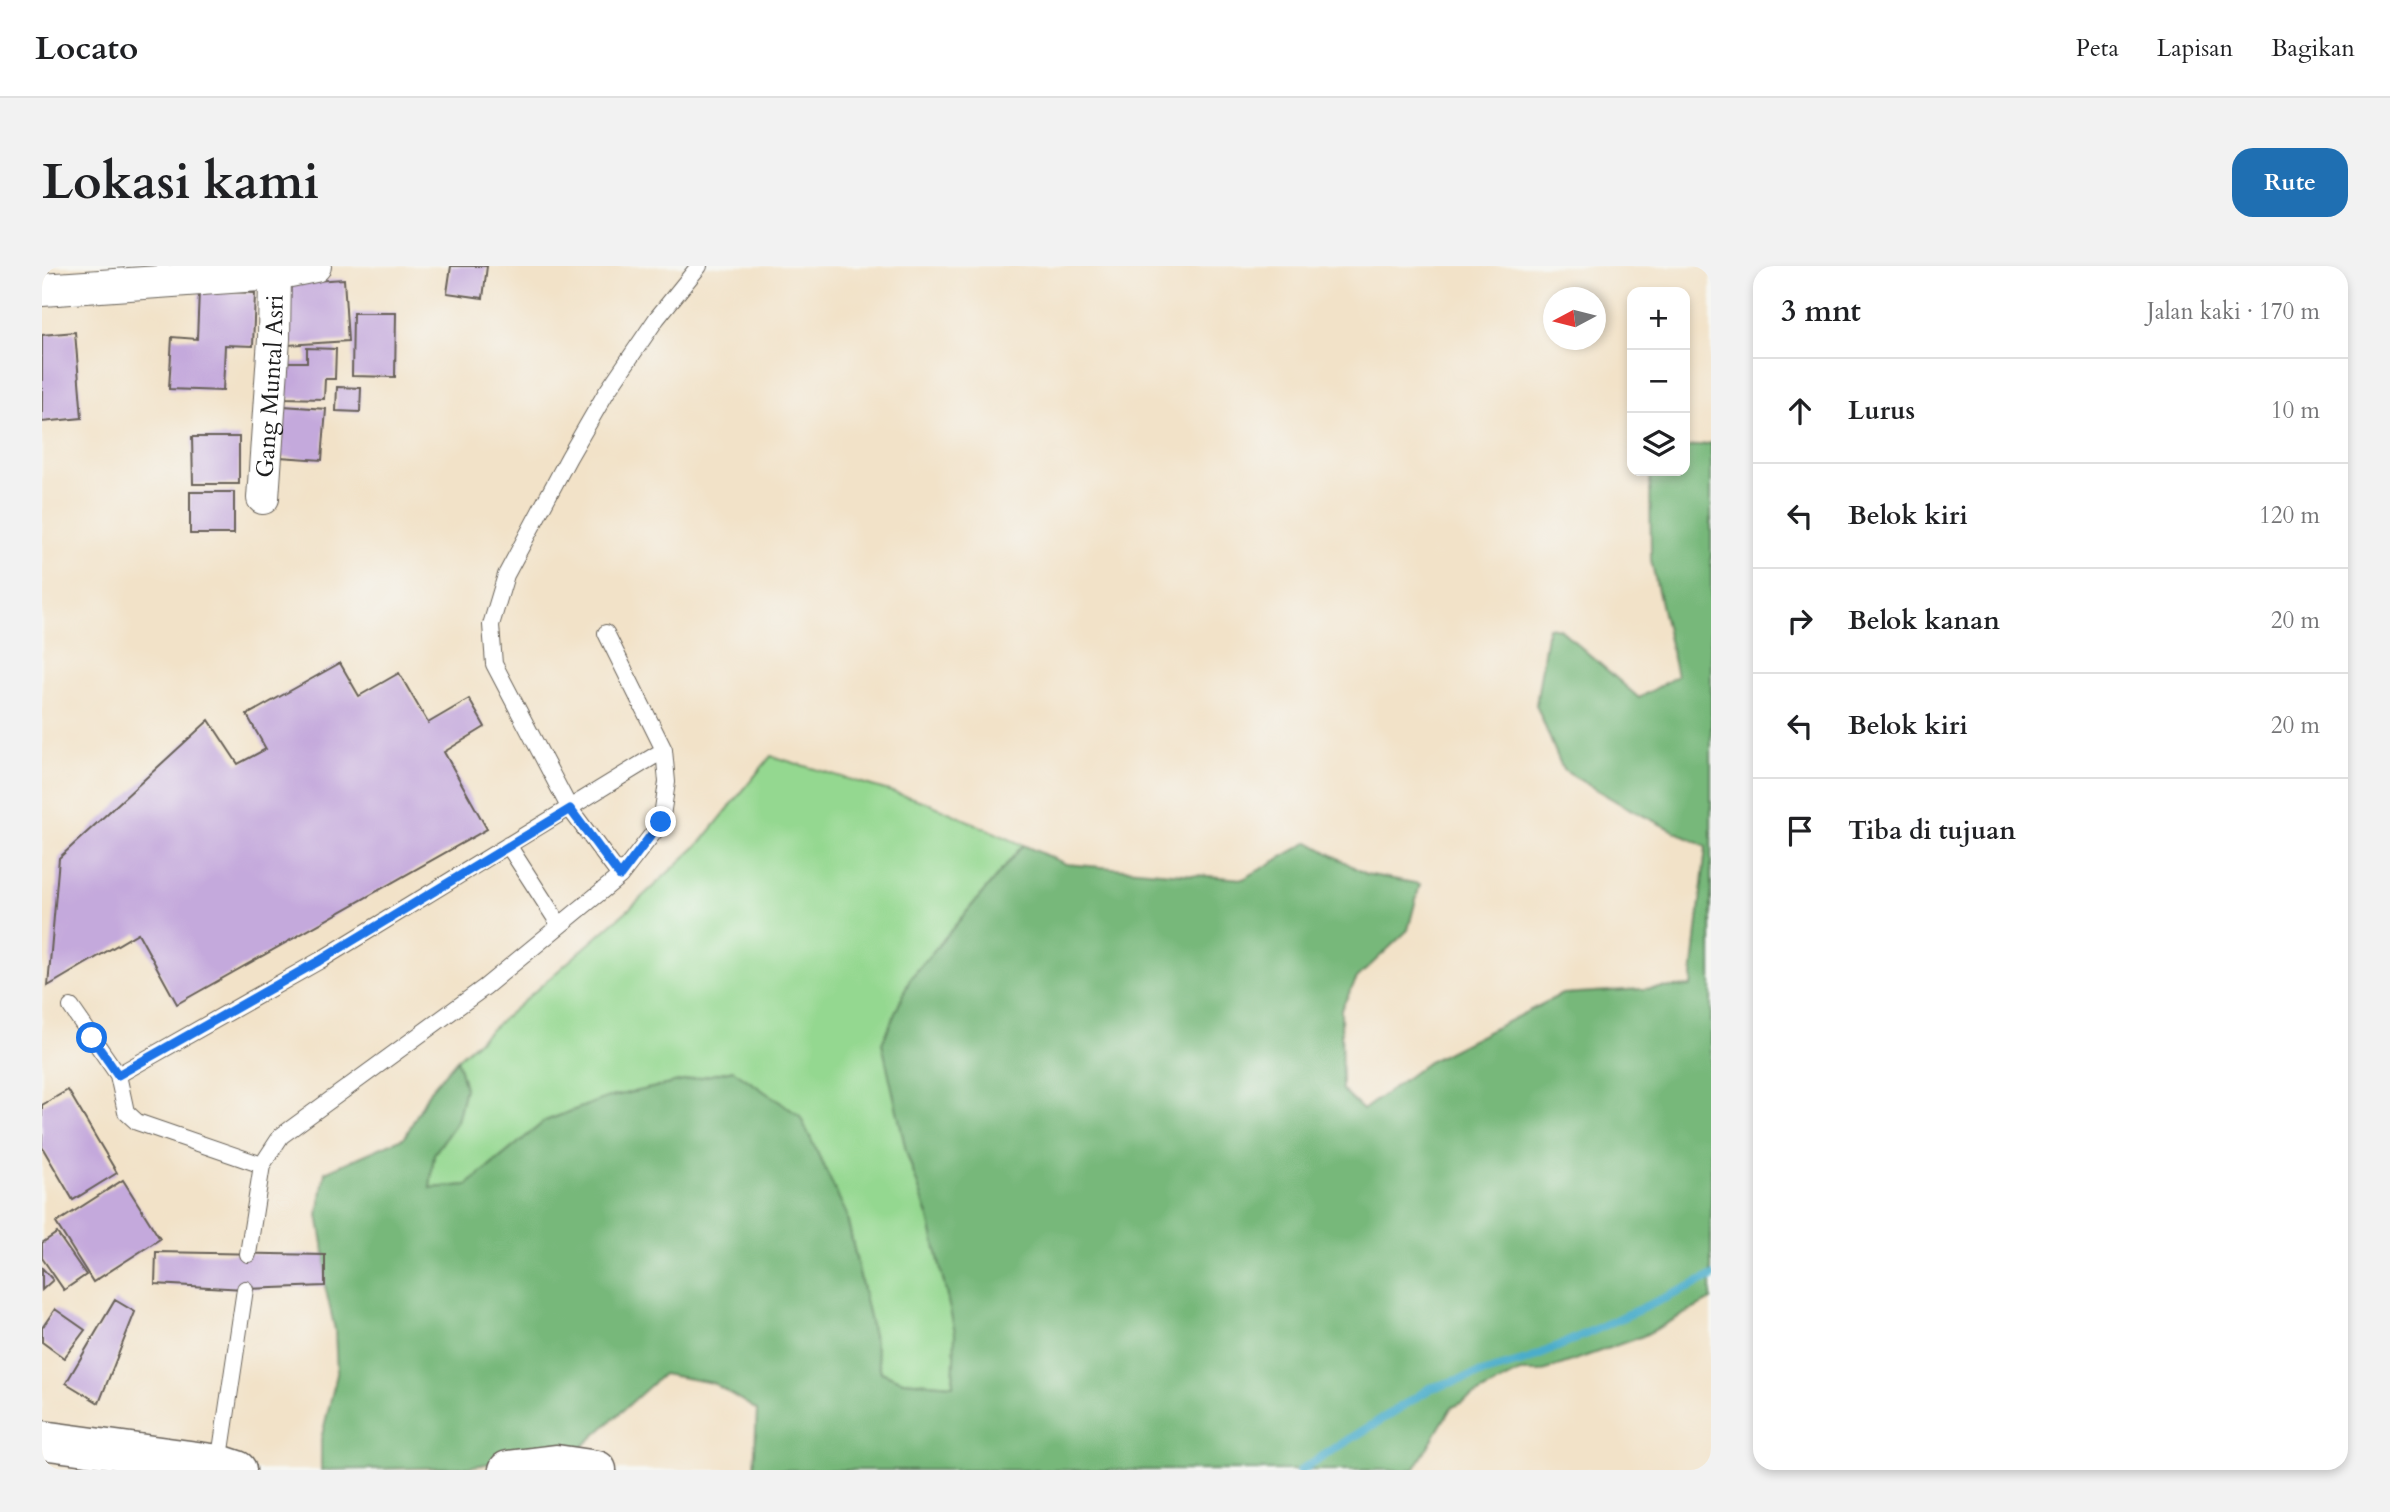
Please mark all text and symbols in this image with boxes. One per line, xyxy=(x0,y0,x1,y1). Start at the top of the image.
text: Locato xyxy=(35,26,138,71)
text: Peta xyxy=(2076,32,2119,65)
text: Lapisan xyxy=(2157,32,2233,65)
text: Bagikan xyxy=(2271,32,2355,65)
button: Rute xyxy=(2232,148,2348,217)
text: Lokasi kami xyxy=(42,149,319,216)
north arrow xyxy=(1543,287,1606,350)
map controls xyxy=(1627,287,1690,476)
button: + xyxy=(1627,287,1690,350)
text: 3 mnt xyxy=(1781,291,1861,332)
street label: Gang Muntal Asri xyxy=(248,294,292,479)
text: Jalan kaki · 170 m xyxy=(2147,296,2320,327)
button: − xyxy=(1627,350,1690,413)
icon: ahead xyxy=(1781,392,1819,430)
text: Lurus xyxy=(1848,393,1915,428)
text: 10 m xyxy=(2271,395,2320,426)
button: layers xyxy=(1627,413,1690,476)
icon: left xyxy=(1781,497,1819,535)
text: Belok kiri xyxy=(1848,498,1968,533)
text: 120 m xyxy=(2259,500,2320,531)
icon: right xyxy=(1781,602,1819,640)
text: Belok kanan xyxy=(1848,603,2000,638)
text: 20 m xyxy=(2271,605,2320,636)
icon: left xyxy=(1781,707,1819,745)
text: Belok kiri xyxy=(1848,708,1968,743)
text: 20 m xyxy=(2271,710,2320,741)
route end xyxy=(645,806,676,837)
icon: arrive xyxy=(1781,812,1819,850)
text: Tiba di tujuan xyxy=(1848,813,2016,848)
route start xyxy=(76,1022,107,1053)

